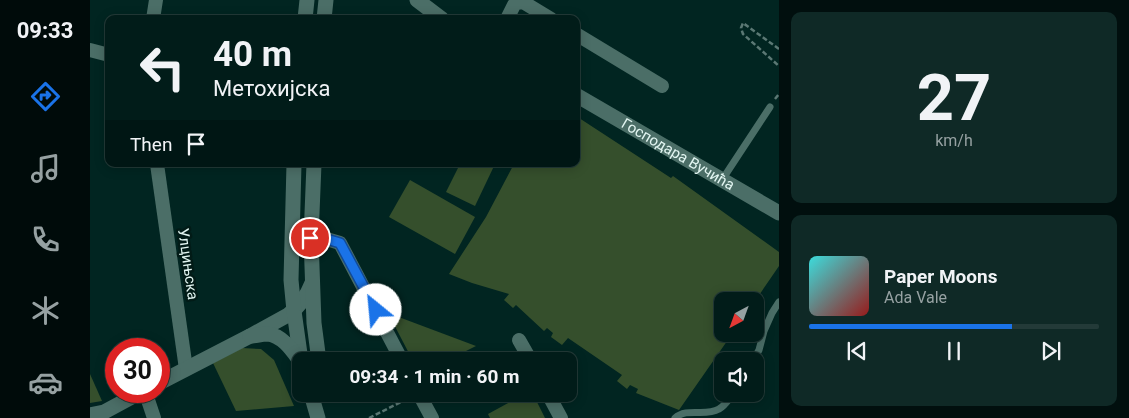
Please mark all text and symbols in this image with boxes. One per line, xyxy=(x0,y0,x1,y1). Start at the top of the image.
text: 09:33 xyxy=(17,18,73,43)
text: 40 m xyxy=(213,34,292,75)
icon: left xyxy=(130,35,195,100)
text: 27 xyxy=(917,60,991,136)
text: Метохијска xyxy=(213,76,330,101)
icon: directions xyxy=(28,79,63,114)
street label: Господара Вучића xyxy=(618,114,738,194)
icon: arrive xyxy=(182,130,210,158)
text: km/h xyxy=(935,131,973,150)
text: Then xyxy=(130,133,172,156)
icon: music xyxy=(28,151,63,186)
pin xyxy=(289,217,331,259)
icon: phone xyxy=(28,222,63,257)
icon: arrive xyxy=(296,224,324,252)
street label: Улцињска xyxy=(174,227,202,301)
text: Paper Moons xyxy=(884,265,997,288)
position arrow xyxy=(349,283,401,335)
text: Ada Vale xyxy=(884,288,947,307)
north arrow xyxy=(714,292,764,342)
map controls xyxy=(714,292,764,402)
icon: climate xyxy=(28,293,63,328)
icon: previous xyxy=(843,337,871,365)
icon: pause xyxy=(940,337,968,365)
icon: next xyxy=(1037,337,1065,365)
speed limit sign: 30 xyxy=(105,338,170,403)
button: sound xyxy=(714,352,764,402)
icon: car xyxy=(28,365,63,400)
text: 09:34 · 1 min · 60 m xyxy=(349,365,520,388)

